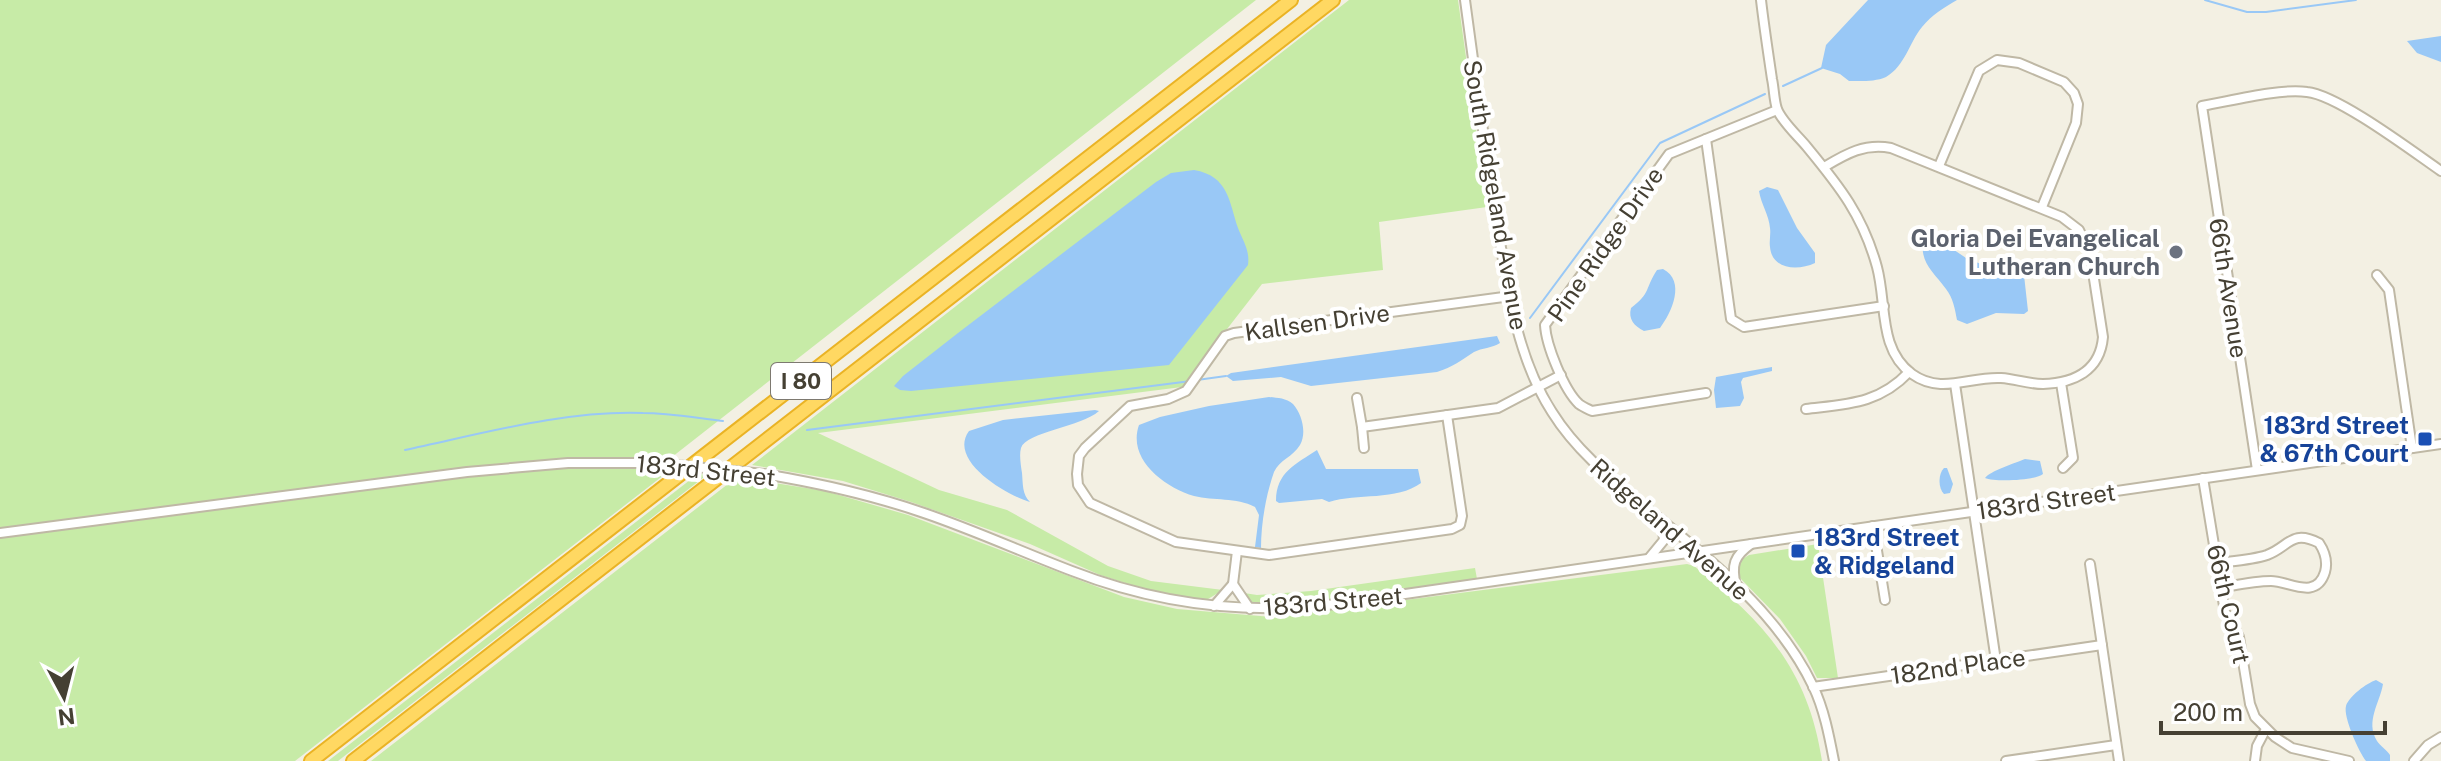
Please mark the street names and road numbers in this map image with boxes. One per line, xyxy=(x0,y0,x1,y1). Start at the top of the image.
street label: South Ridgeland Avenue xyxy=(1458,58,1534,332)
street label: Pine Ridge Drive xyxy=(1541,161,1669,327)
street label: 66th Avenue xyxy=(2204,216,2254,360)
street label: Kallsen Drive xyxy=(1243,298,1391,346)
road number: I 80 xyxy=(771,363,831,399)
street label: 183rd Street xyxy=(635,449,777,491)
street label: Ridgeland Avenue xyxy=(1585,452,1755,606)
street label: 183rd Street xyxy=(1975,477,2117,525)
street label: 66th Court xyxy=(2202,542,2256,666)
street label: 183rd Street xyxy=(1262,581,1404,621)
street label: 182nd Place xyxy=(1889,643,2027,689)

